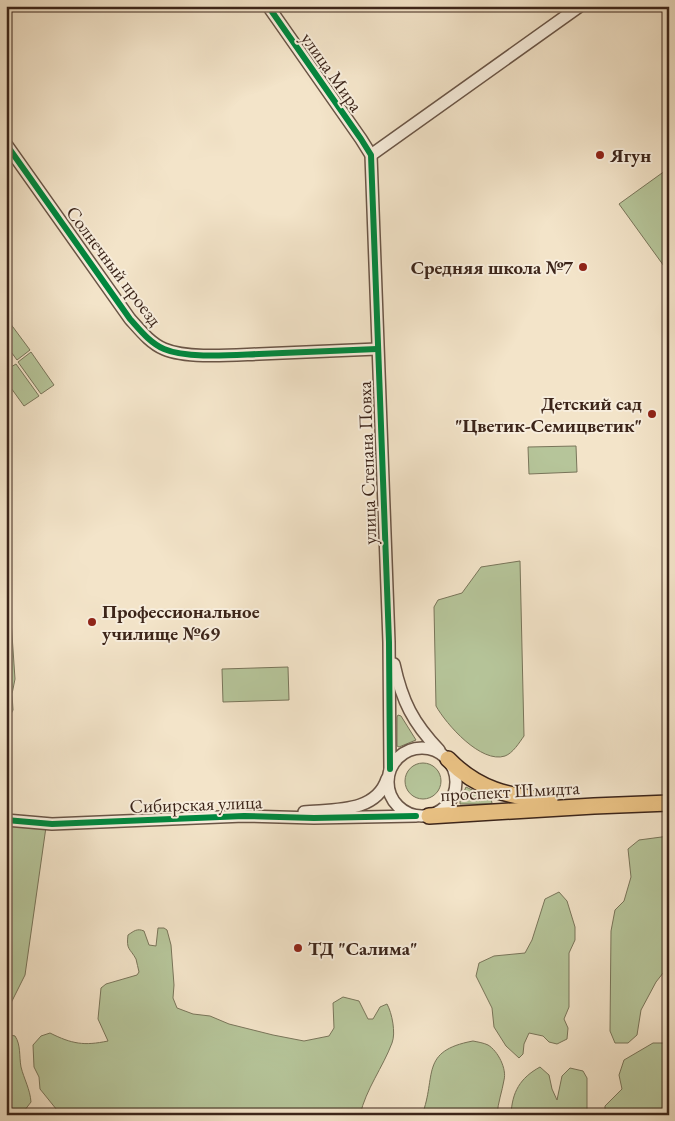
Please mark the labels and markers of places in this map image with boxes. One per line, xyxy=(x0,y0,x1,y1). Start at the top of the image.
place label: Ягун xyxy=(609,143,651,168)
marker: Ягун xyxy=(594,149,606,161)
place label: Средняя школа №7 xyxy=(411,255,574,280)
marker: Средняя школа №7 xyxy=(577,261,589,273)
place label: Детский сад "Цветик-Семицветик" xyxy=(455,391,642,438)
marker: Детский сад "Цветик-Семицветик" xyxy=(646,408,658,420)
place label: Профессиональное училище №69 xyxy=(102,599,260,646)
marker: Профессиональное училище №69 xyxy=(86,616,98,628)
place label: ТД "Салима" xyxy=(308,936,418,961)
marker: ТД "Салима" xyxy=(292,942,304,954)

